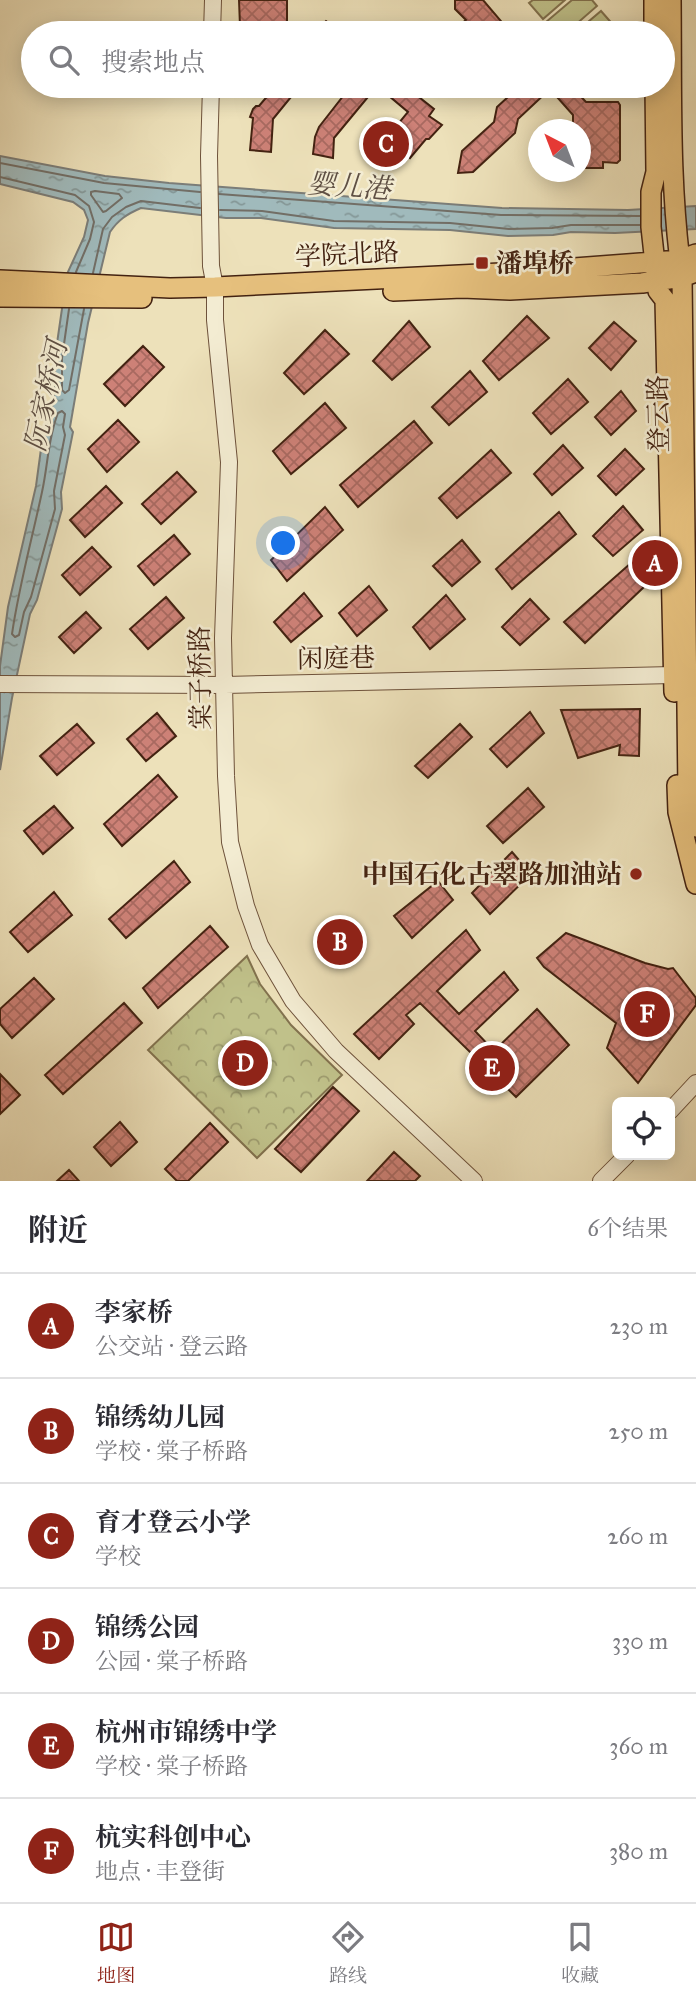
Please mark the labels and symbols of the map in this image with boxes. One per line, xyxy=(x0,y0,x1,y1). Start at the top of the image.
pin: C xyxy=(363,118,409,170)
north arrow xyxy=(528,119,591,182)
water label: 婴儿港 xyxy=(306,166,396,207)
street label: 学院北路 xyxy=(294,235,400,273)
place label: 潘埠桥 xyxy=(496,247,574,279)
marker: 潘埠桥 xyxy=(474,255,490,271)
water label: 阮家桥河 xyxy=(17,333,76,454)
street label: 登云路 xyxy=(641,375,675,453)
your location xyxy=(266,526,300,560)
pin: A xyxy=(632,537,678,589)
street label: 棠子桥路 xyxy=(183,626,217,730)
street label: 闲庭巷 xyxy=(297,641,375,675)
place label: 中国石化古翠路加油站 xyxy=(362,858,622,890)
marker: 中国石化古翠路加油站 xyxy=(628,866,644,882)
pin: B xyxy=(317,916,363,968)
pin: F xyxy=(624,988,670,1040)
pin: D xyxy=(222,1037,268,1089)
pin: E xyxy=(469,1042,515,1094)

